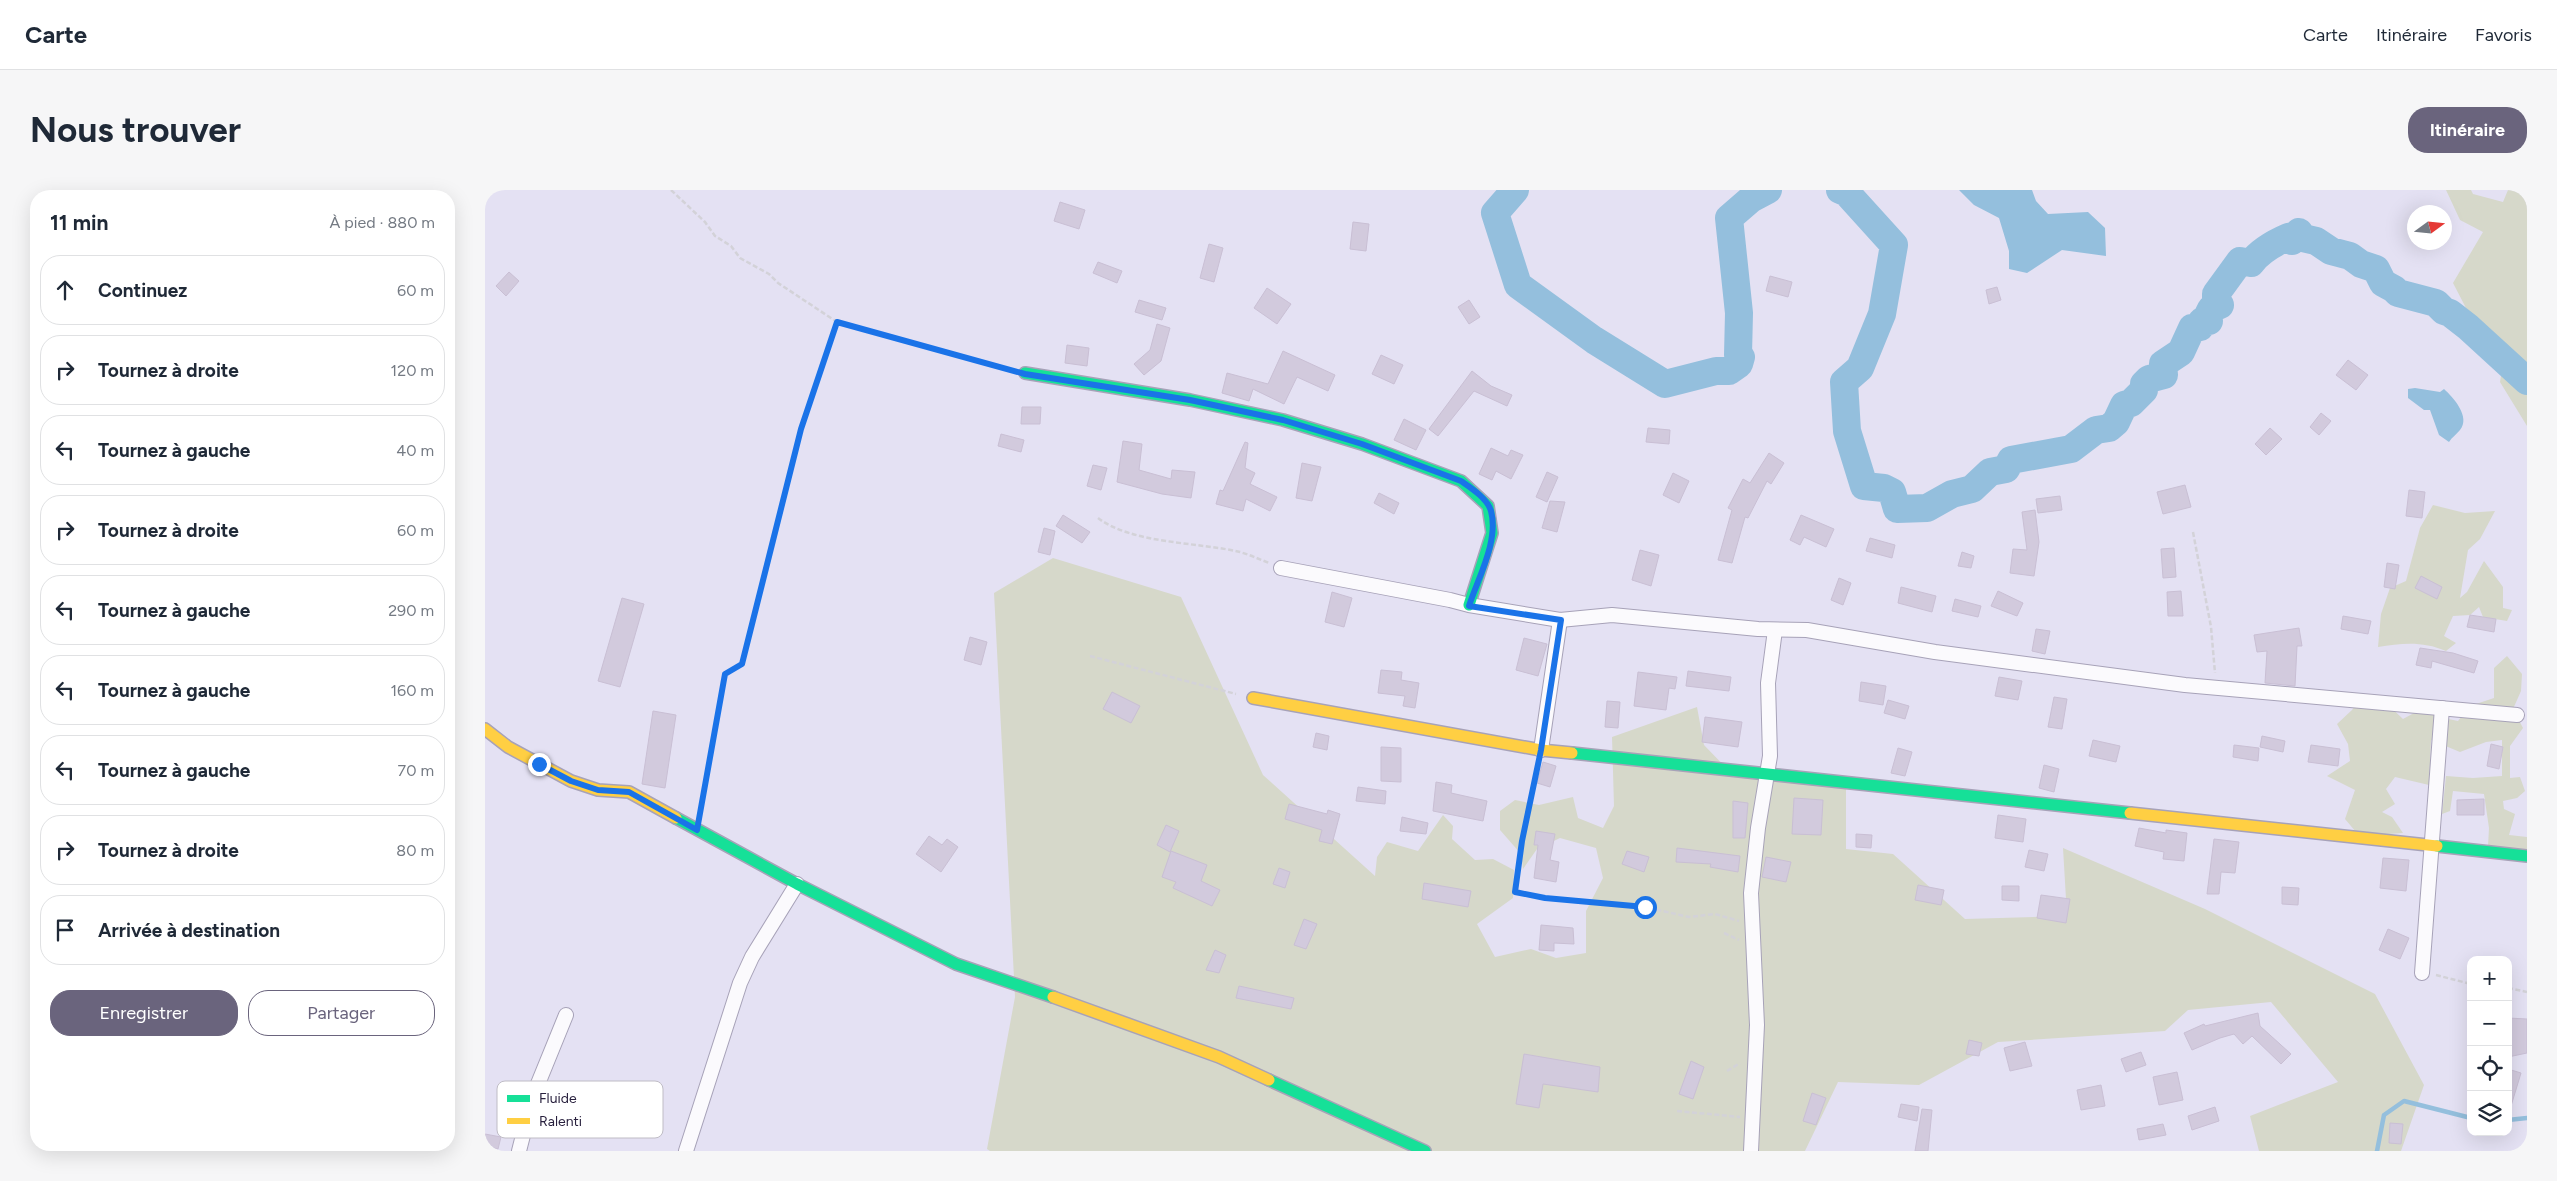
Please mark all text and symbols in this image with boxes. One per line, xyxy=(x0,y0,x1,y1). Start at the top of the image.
text: Carte xyxy=(25,20,87,49)
text: Carte xyxy=(2303,24,2348,46)
text: Itinéraire xyxy=(2376,24,2447,46)
text: Favoris xyxy=(2475,24,2532,46)
button: Itinéraire xyxy=(2408,107,2527,153)
text: Nous trouver xyxy=(30,109,241,151)
north arrow xyxy=(2407,205,2452,250)
text: 11 min xyxy=(50,210,108,235)
text: À pied · 880 m xyxy=(329,213,435,232)
icon: ahead xyxy=(51,276,79,304)
text: Continuez xyxy=(98,279,187,302)
text: 60 m xyxy=(397,281,434,300)
icon: right xyxy=(51,356,79,384)
text: Tournez à droite xyxy=(98,359,239,382)
text: 120 m xyxy=(391,361,434,380)
icon: left xyxy=(51,436,79,464)
text: Tournez à gauche xyxy=(98,439,250,462)
text: 40 m xyxy=(396,441,434,460)
icon: right xyxy=(51,516,79,544)
text: Tournez à droite xyxy=(98,519,239,542)
text: 60 m xyxy=(397,521,434,540)
icon: left xyxy=(51,596,79,624)
text: Tournez à gauche xyxy=(98,599,250,622)
text: 290 m xyxy=(388,601,434,620)
icon: left xyxy=(51,676,79,704)
text: Tournez à gauche xyxy=(98,679,250,702)
text: 160 m xyxy=(391,681,434,700)
route end xyxy=(528,753,551,776)
icon: left xyxy=(51,756,79,784)
text: Tournez à gauche xyxy=(98,759,250,782)
text: 70 m xyxy=(398,761,434,780)
icon: right xyxy=(51,836,79,864)
text: Tournez à droite xyxy=(98,839,239,862)
text: 80 m xyxy=(396,841,434,860)
route start xyxy=(1634,896,1657,919)
icon: arrive xyxy=(51,916,79,944)
text: Arrivée à destination xyxy=(98,919,280,942)
map controls xyxy=(2467,956,2512,1136)
button: + xyxy=(2467,956,2512,1001)
button: Enregistrer xyxy=(50,990,238,1036)
button: Partager xyxy=(248,990,435,1036)
button: − xyxy=(2467,1001,2512,1046)
button: locate xyxy=(2467,1046,2512,1091)
legend xyxy=(497,1081,663,1138)
text: Fluide xyxy=(539,1090,577,1107)
button: layers xyxy=(2467,1091,2512,1136)
text: Ralenti xyxy=(539,1113,582,1130)

